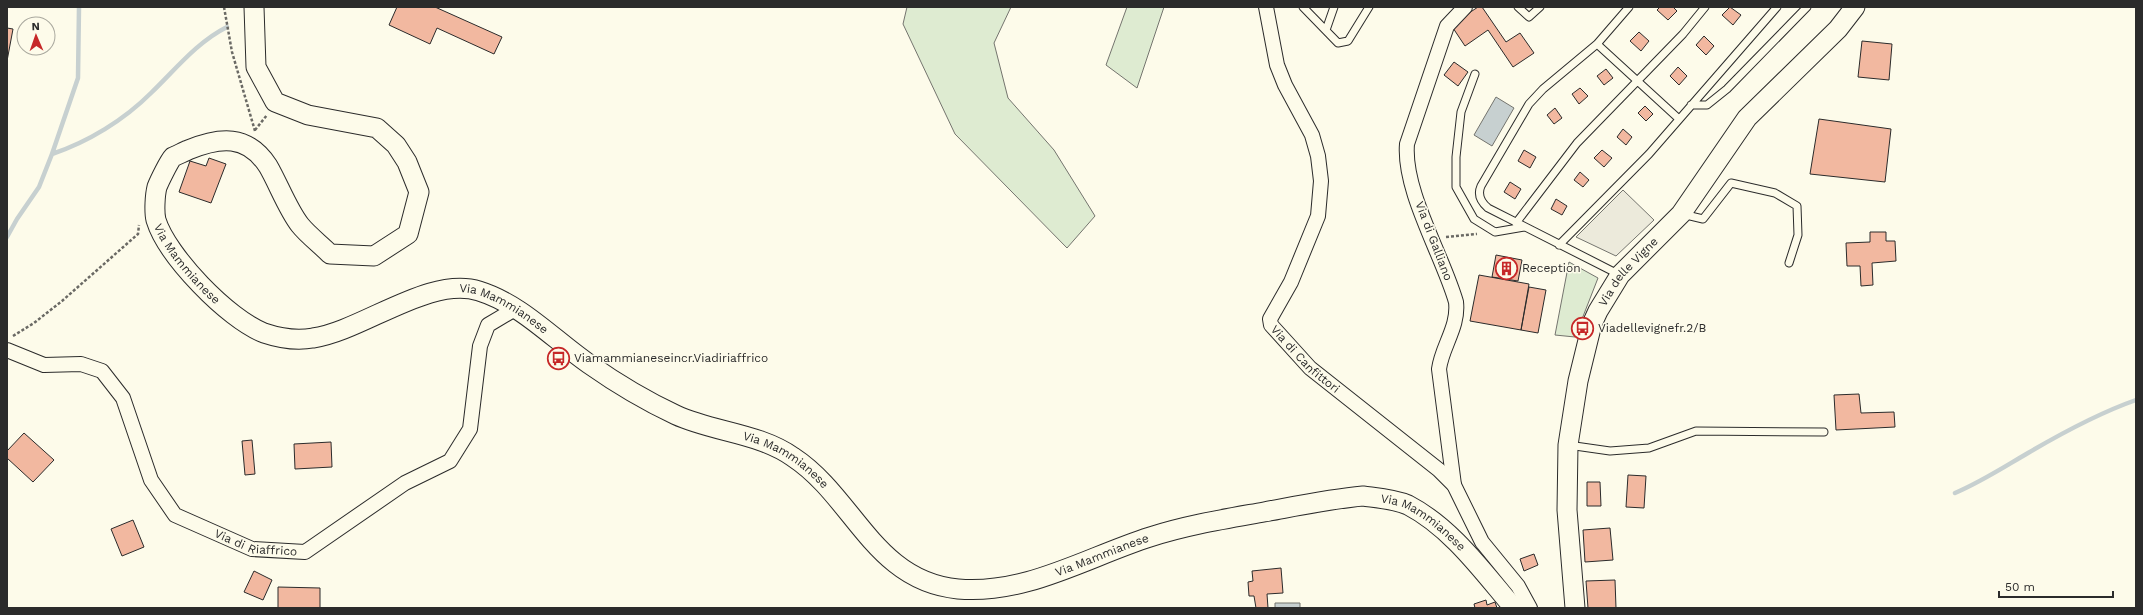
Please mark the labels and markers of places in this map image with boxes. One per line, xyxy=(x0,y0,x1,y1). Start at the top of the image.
building icon: Reception xyxy=(1494,255,1520,281)
place label: Reception xyxy=(1522,261,1581,275)
bus stop icon: Viadellevignefr.2/B xyxy=(1569,315,1595,341)
place label: Viadellevignefr.2/B xyxy=(1598,321,1707,335)
bus stop icon: Viamammianeseincr.Viadiriaffrico xyxy=(546,345,572,371)
place label: Viamammianeseincr.Viadiriaffrico xyxy=(574,351,768,365)

